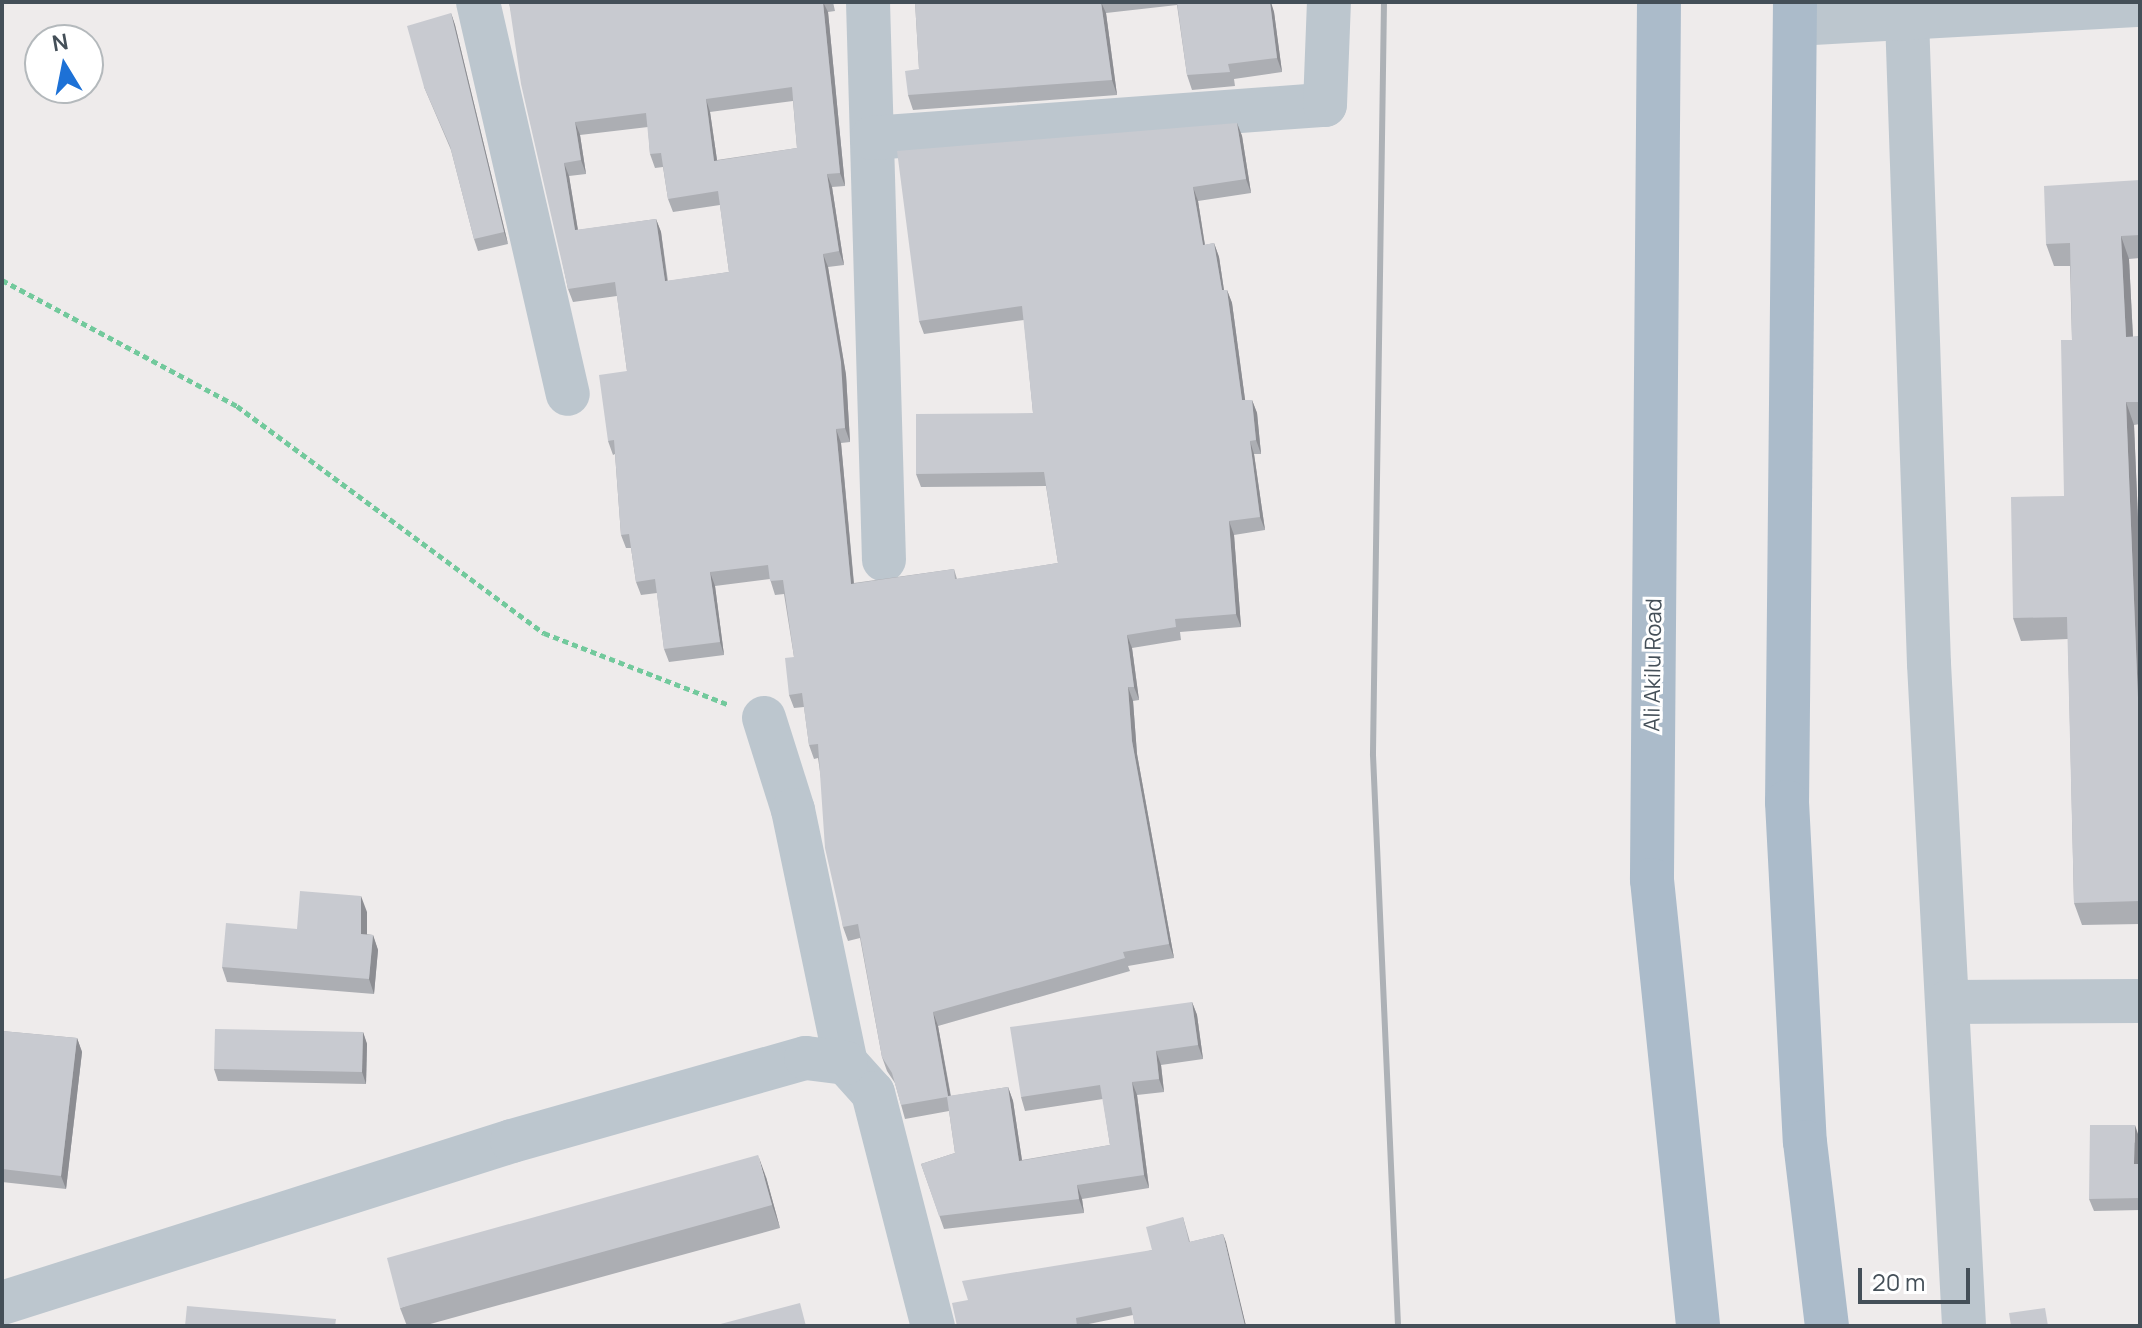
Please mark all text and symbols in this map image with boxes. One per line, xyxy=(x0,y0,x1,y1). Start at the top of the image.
north arrow xyxy=(24,24,104,104)
text: N xyxy=(50,26,71,58)
street label: Ali Akilu Road xyxy=(1639,598,1667,732)
scale bar xyxy=(1862,1252,1974,1302)
text: 20 m xyxy=(1872,1265,1925,1298)

